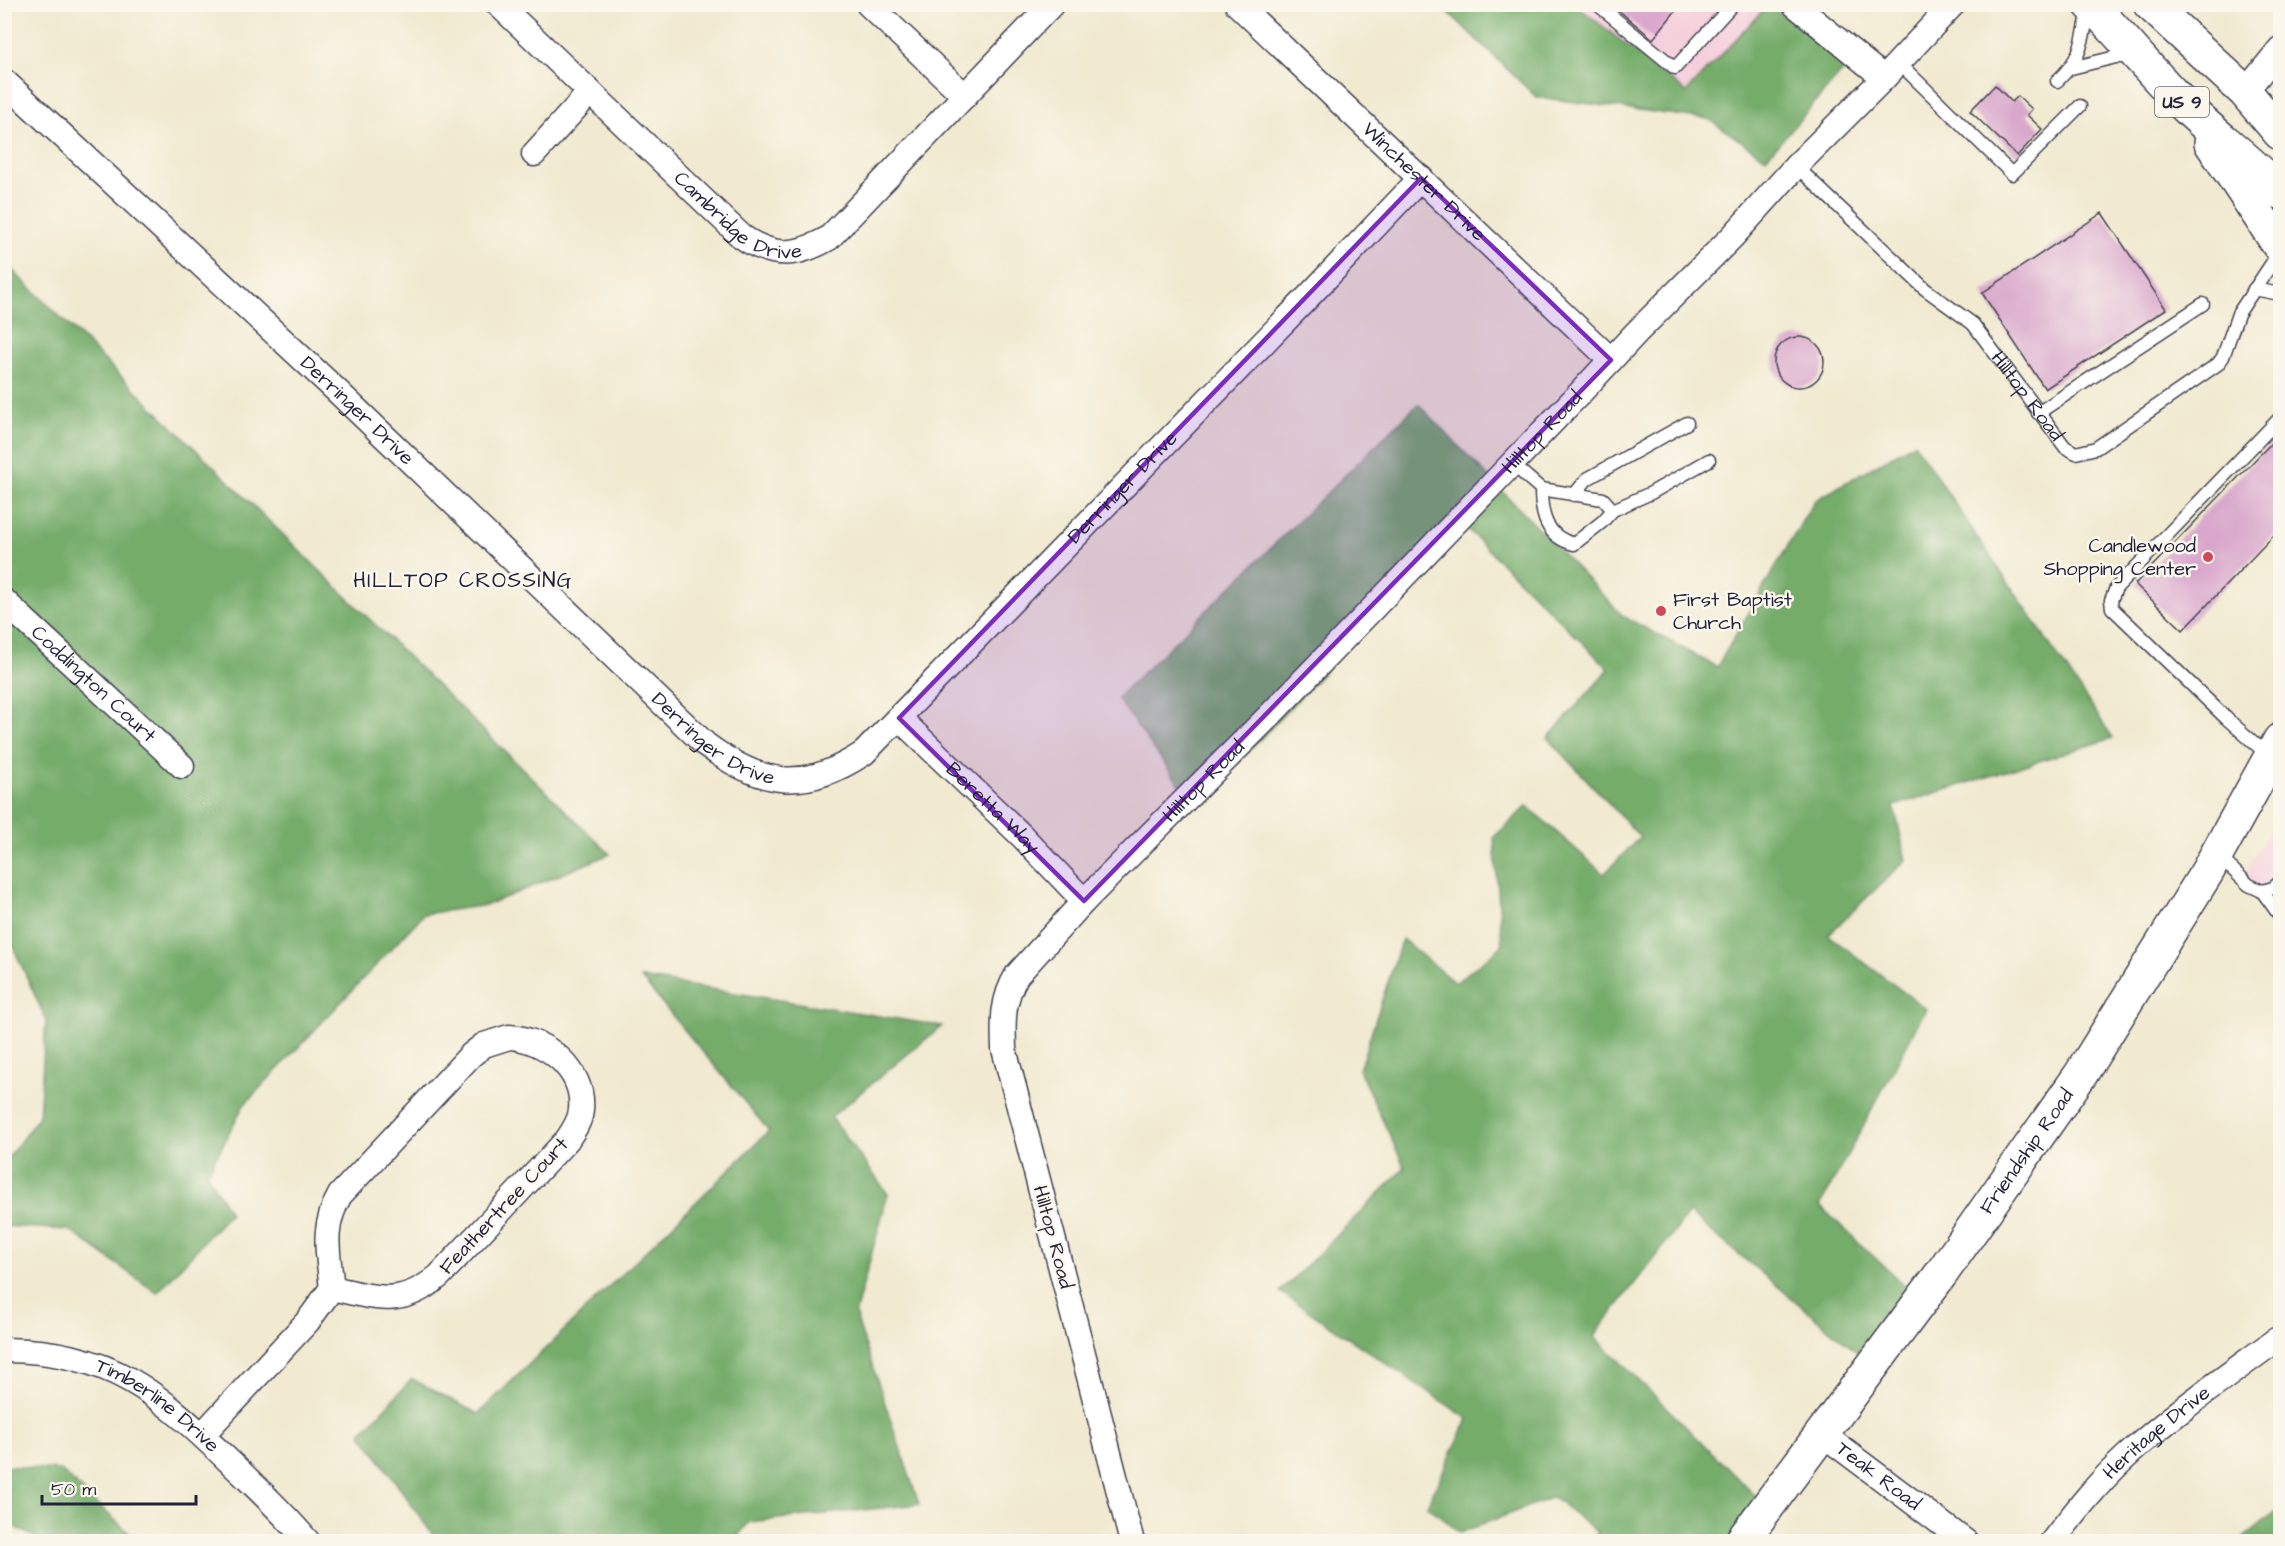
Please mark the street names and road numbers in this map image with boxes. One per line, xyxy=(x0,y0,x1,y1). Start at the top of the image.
road number: US 9 xyxy=(2155,87,2209,117)
street label: Winchester Drive xyxy=(1356,116,1492,248)
street label: Cambridge Drive xyxy=(667,165,804,266)
street label: Hilltop Road xyxy=(1984,346,2070,447)
street label: Derringer Drive xyxy=(294,350,420,472)
street label: Hilltop Road xyxy=(1495,384,1589,480)
street label: Derringer Drive xyxy=(1061,425,1184,550)
street label: Coddington Court xyxy=(25,619,162,749)
street label: Derringer Drive xyxy=(645,686,777,792)
street label: Hilltop Road xyxy=(1156,734,1251,829)
street label: Beretta Way xyxy=(939,756,1046,861)
street label: Friendship Road xyxy=(1973,1083,2080,1220)
street label: Feathertree Court xyxy=(433,1131,575,1281)
street label: Hilltop Road xyxy=(1026,1182,1080,1292)
street label: Timberline Drive xyxy=(92,1352,226,1459)
street label: Heritage Drive xyxy=(2096,1379,2216,1486)
street label: Teak Road xyxy=(1830,1435,1927,1517)

